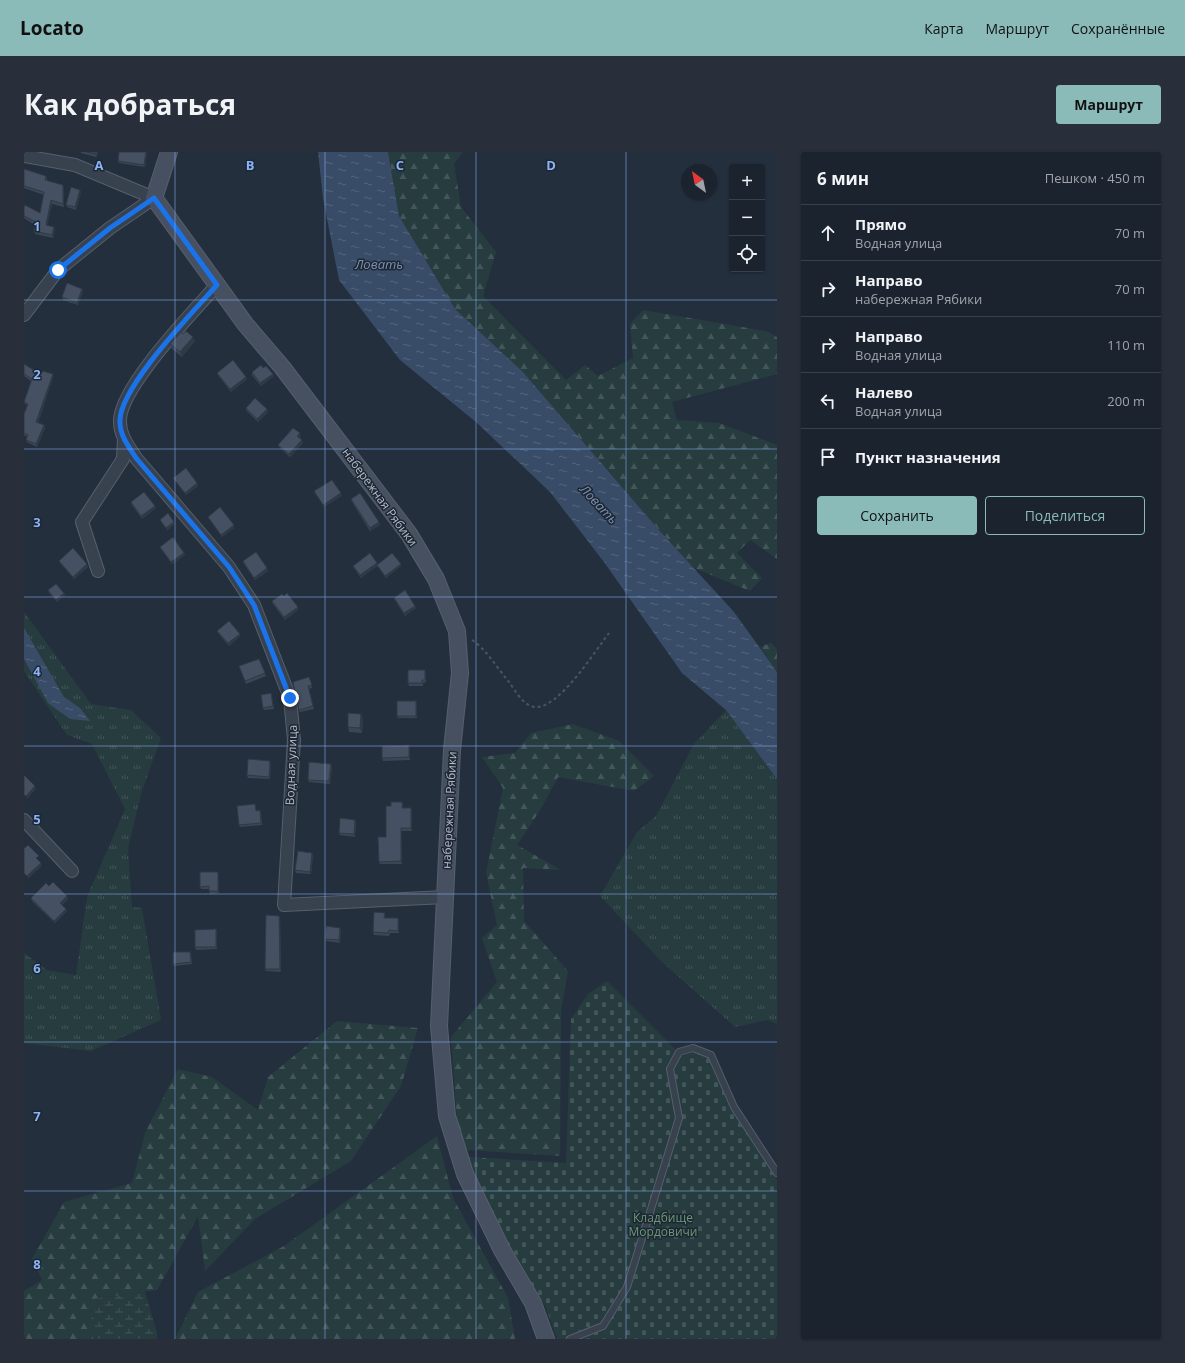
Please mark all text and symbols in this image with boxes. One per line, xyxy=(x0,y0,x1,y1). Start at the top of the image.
text: Locato xyxy=(20,15,84,41)
text: Карта xyxy=(924,19,963,38)
text: Маршрут xyxy=(985,19,1049,38)
text: Сохранённые xyxy=(1071,19,1165,38)
text: Как добраться xyxy=(24,85,236,123)
button: Маршрут xyxy=(1056,85,1161,124)
text: A xyxy=(95,156,104,174)
text: B xyxy=(246,156,255,174)
text: C xyxy=(396,156,404,174)
text: D xyxy=(546,156,556,174)
north arrow xyxy=(681,164,717,200)
map controls xyxy=(729,164,765,272)
button: + xyxy=(729,164,765,200)
text: 6 мин xyxy=(817,167,869,190)
text: Пешком · 450 m xyxy=(1045,169,1145,187)
button: − xyxy=(729,200,765,236)
text: Прямо xyxy=(855,214,907,234)
text: 1 xyxy=(33,217,41,235)
icon: ahead xyxy=(817,222,839,244)
text: 70 m xyxy=(1115,224,1145,242)
text: Водная улица xyxy=(855,234,942,252)
button: locate xyxy=(729,236,765,272)
water label: Ловать xyxy=(354,255,403,273)
route start xyxy=(49,261,67,279)
text: Направо xyxy=(855,270,923,290)
icon: right xyxy=(817,278,839,300)
text: 70 m xyxy=(1115,280,1145,298)
text: набережная Рябики xyxy=(855,290,982,308)
text: Направо xyxy=(855,326,923,346)
icon: right xyxy=(817,334,839,356)
text: 110 m xyxy=(1107,336,1145,354)
text: Водная улица xyxy=(855,346,942,364)
text: 2 xyxy=(33,365,41,383)
text: Налево xyxy=(855,382,913,402)
icon: left xyxy=(817,390,839,412)
text: 200 m xyxy=(1107,392,1145,410)
text: Водная улица xyxy=(855,402,942,420)
street label: набережная Рябики xyxy=(339,444,421,550)
icon: arrive xyxy=(817,446,839,468)
text: Пункт назначения xyxy=(855,447,1001,467)
water label: Ловать xyxy=(575,480,622,528)
button: Сохранить xyxy=(817,496,977,535)
button: Поделиться xyxy=(985,496,1145,535)
text: 3 xyxy=(33,513,41,531)
text: 4 xyxy=(33,662,41,680)
route end xyxy=(281,689,299,707)
street label: Водная улица xyxy=(281,724,301,806)
street label: набережная Рябики xyxy=(437,751,461,869)
text: 5 xyxy=(33,810,41,828)
text: 6 xyxy=(33,959,41,977)
text: 7 xyxy=(33,1107,41,1125)
park label: Кладбище Мордовичи xyxy=(629,1209,697,1240)
text: 8 xyxy=(33,1255,41,1273)

